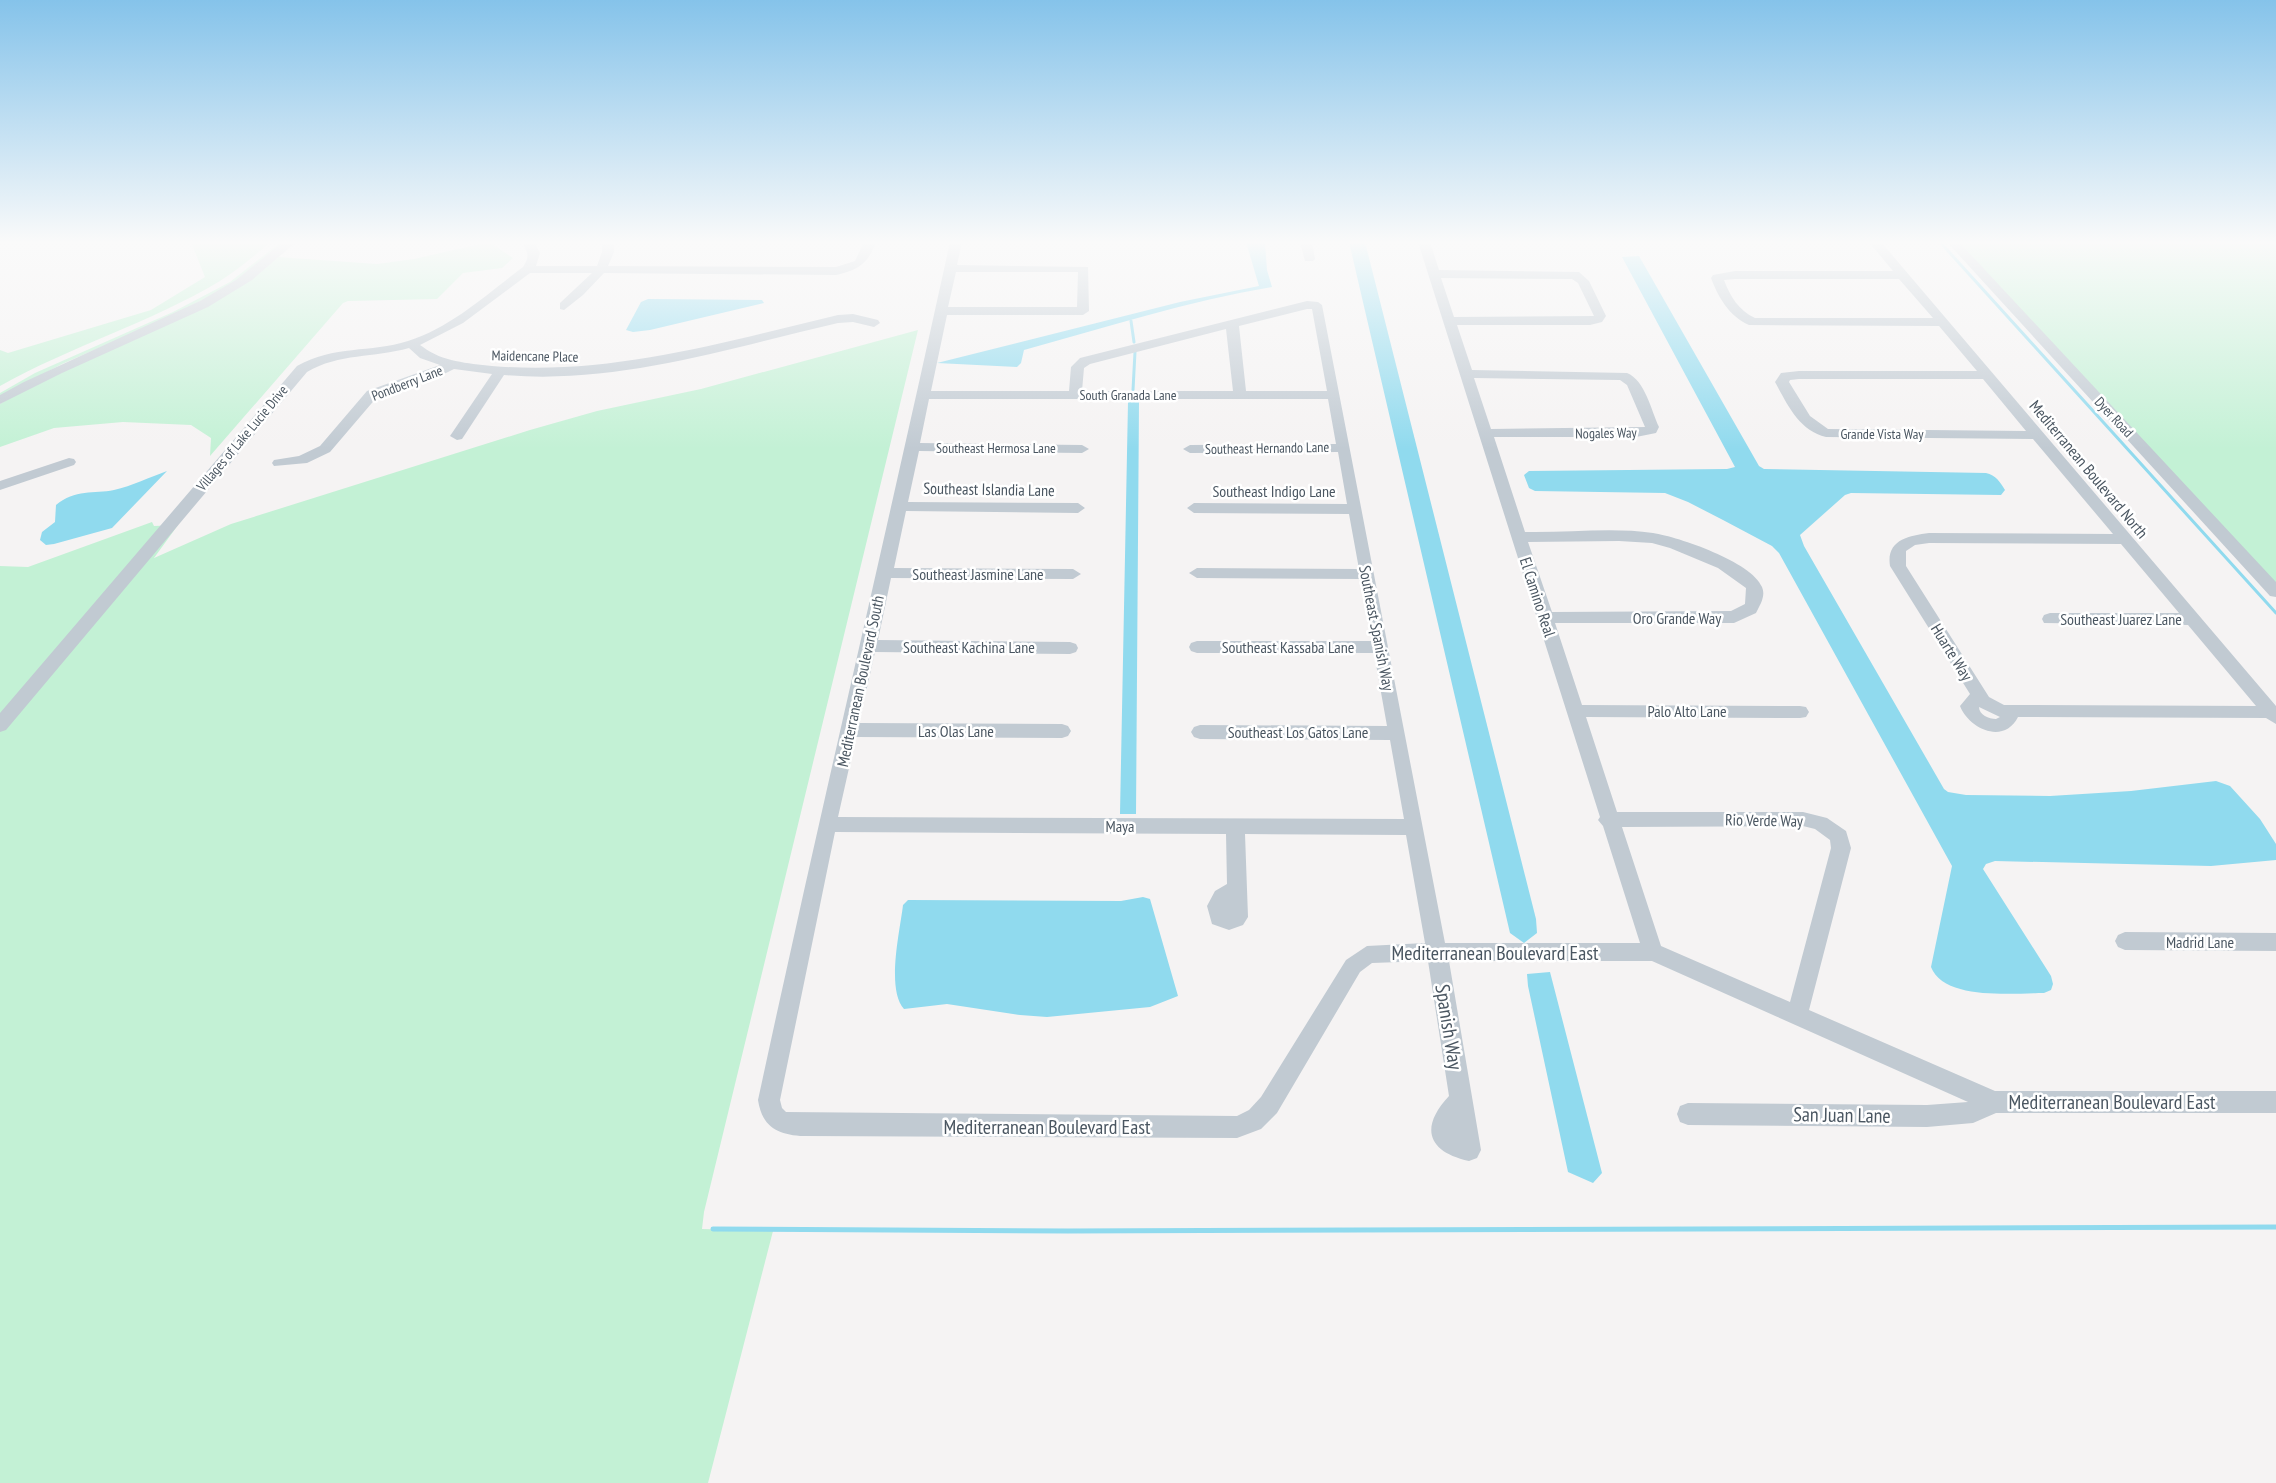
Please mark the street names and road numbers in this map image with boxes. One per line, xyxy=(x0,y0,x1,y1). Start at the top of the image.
street label: Maidencane Place xyxy=(491,346,579,366)
street label: Pondberry Lane xyxy=(369,361,445,405)
street label: Villages of Lake Lucie Drive xyxy=(192,381,292,495)
street label: South Granada Lane xyxy=(1080,386,1177,404)
street label: Dyer Road xyxy=(2091,393,2137,441)
street label: Mediterranean Boulevard North xyxy=(2025,396,2153,542)
street label: Nogales Way xyxy=(1575,423,1638,443)
street label: Grande Vista Way xyxy=(1840,425,1924,443)
street label: Southeast Hernando Lane xyxy=(1205,438,1330,458)
street label: Southeast Hermosa Lane xyxy=(936,439,1056,457)
street label: Southeast Islandia Lane xyxy=(923,478,1055,500)
street label: Southeast Indigo Lane xyxy=(1212,481,1336,501)
street label: El Camino Real xyxy=(1516,555,1560,640)
street label: Southeast Jasmine Lane xyxy=(912,564,1044,584)
street label: Southeast Spanish Way xyxy=(1355,564,1399,692)
street label: Mediterranean Boulevard South xyxy=(832,594,888,768)
street label: Oro Grande Way xyxy=(1633,608,1721,628)
street label: Southeast Juarez Lane xyxy=(2060,609,2182,629)
street label: Huarte Way xyxy=(1927,620,1977,684)
street label: Southeast Kachina Lane xyxy=(903,637,1035,657)
street label: Southeast Kassaba Lane xyxy=(1222,637,1354,657)
street label: Palo Alto Lane xyxy=(1647,701,1727,721)
street label: Las Olas Lane xyxy=(918,721,994,741)
street label: Southeast Los Gatos Lane xyxy=(1228,722,1368,742)
street label: Rio Verde Way xyxy=(1725,809,1803,831)
street label: Maya xyxy=(1105,816,1135,836)
street label: Madrid Lane xyxy=(2166,932,2234,952)
street label: Mediterranean Boulevard East xyxy=(1392,940,1599,966)
street label: Spanish Way xyxy=(1429,982,1469,1072)
street label: Mediterranean Boulevard East xyxy=(2009,1089,2216,1115)
street label: San Juan Lane xyxy=(1793,1101,1891,1129)
street label: Mediterranean Boulevard East xyxy=(944,1114,1151,1140)

